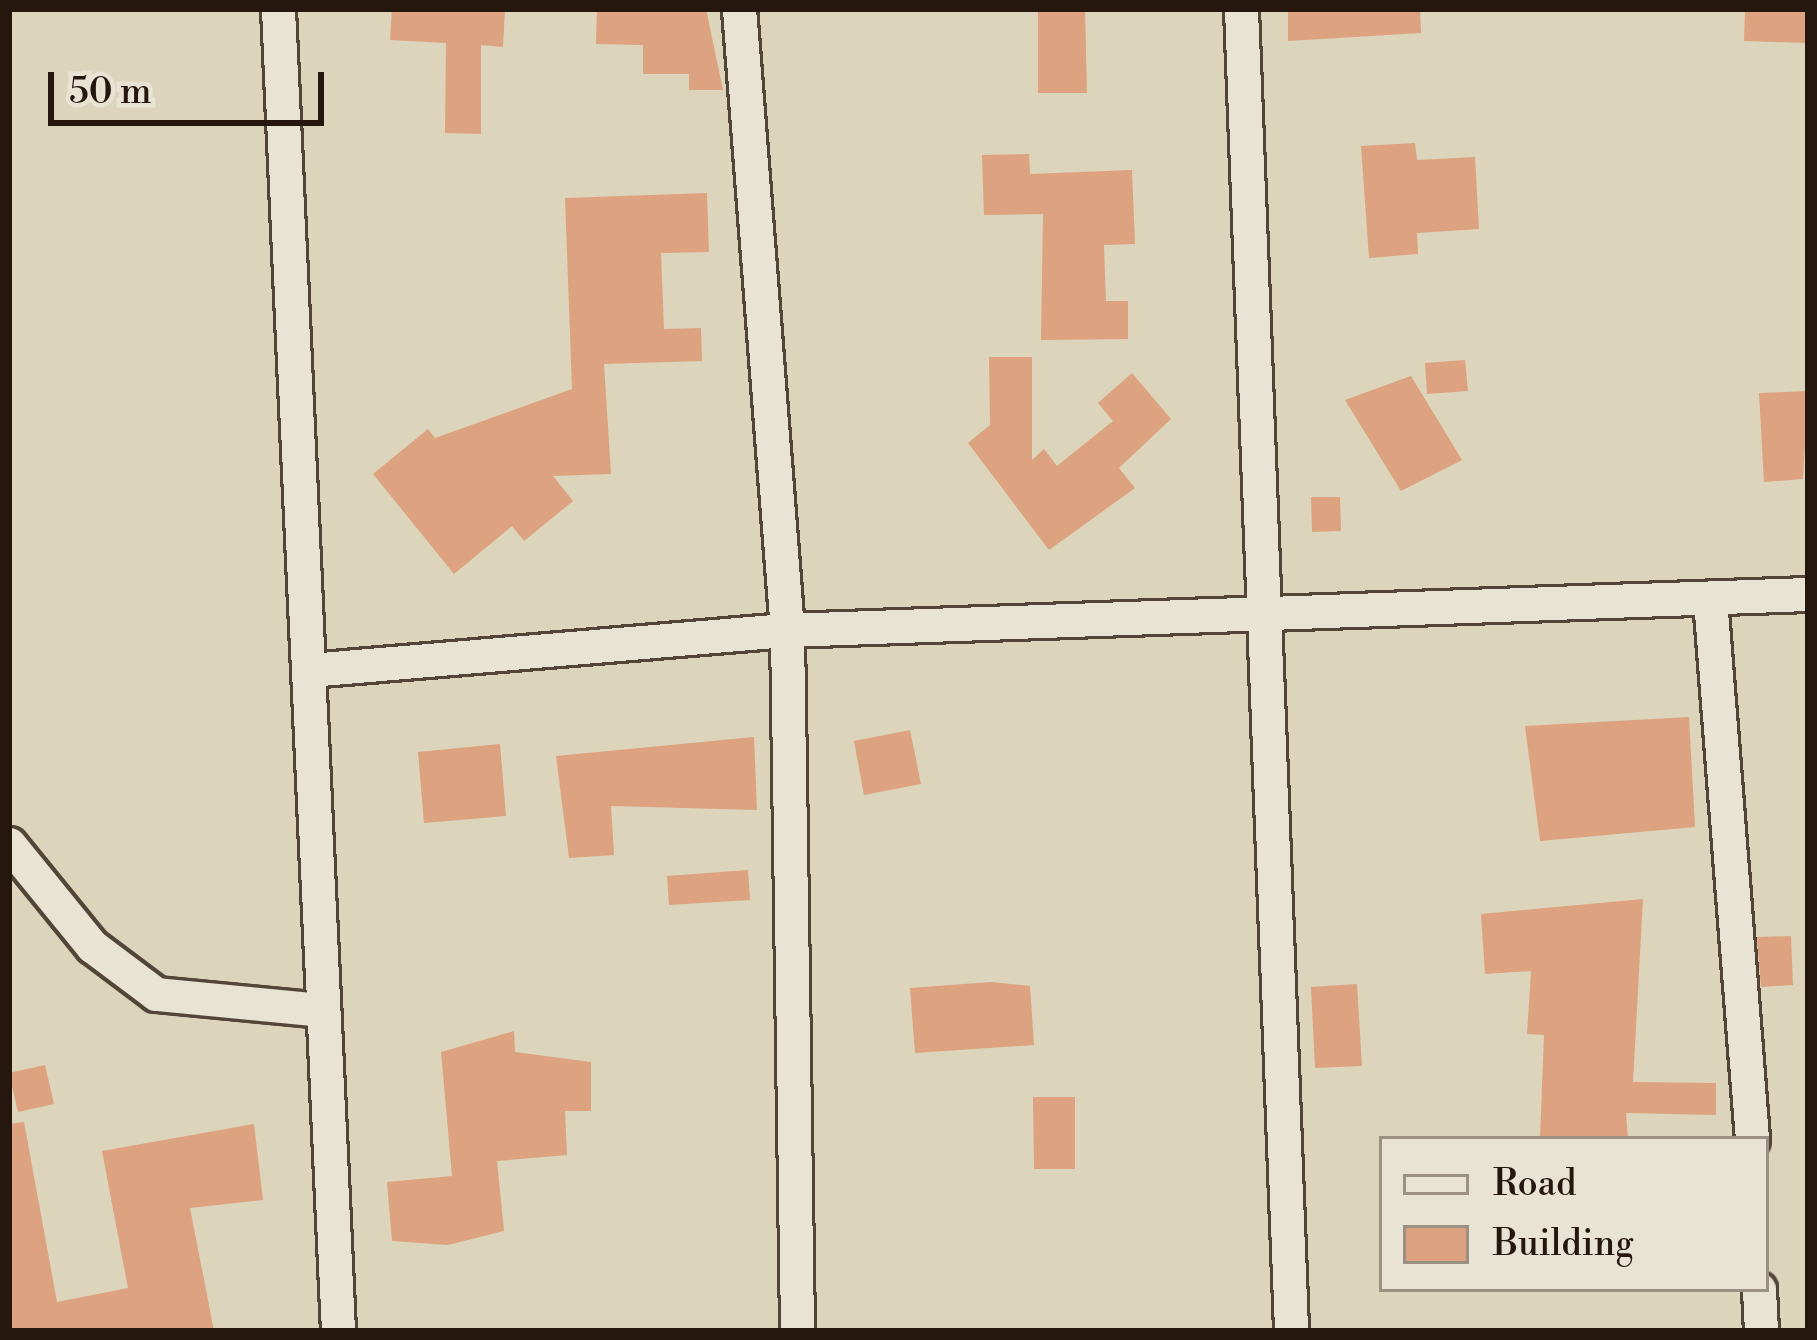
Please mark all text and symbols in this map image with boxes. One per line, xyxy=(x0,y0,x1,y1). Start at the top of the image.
scale bar xyxy=(54,48,330,122)
text: 50 m xyxy=(69,70,152,115)
legend xyxy=(1379,1136,1769,1292)
text: Road xyxy=(1493,1162,1576,1207)
text: Building xyxy=(1493,1222,1634,1267)

